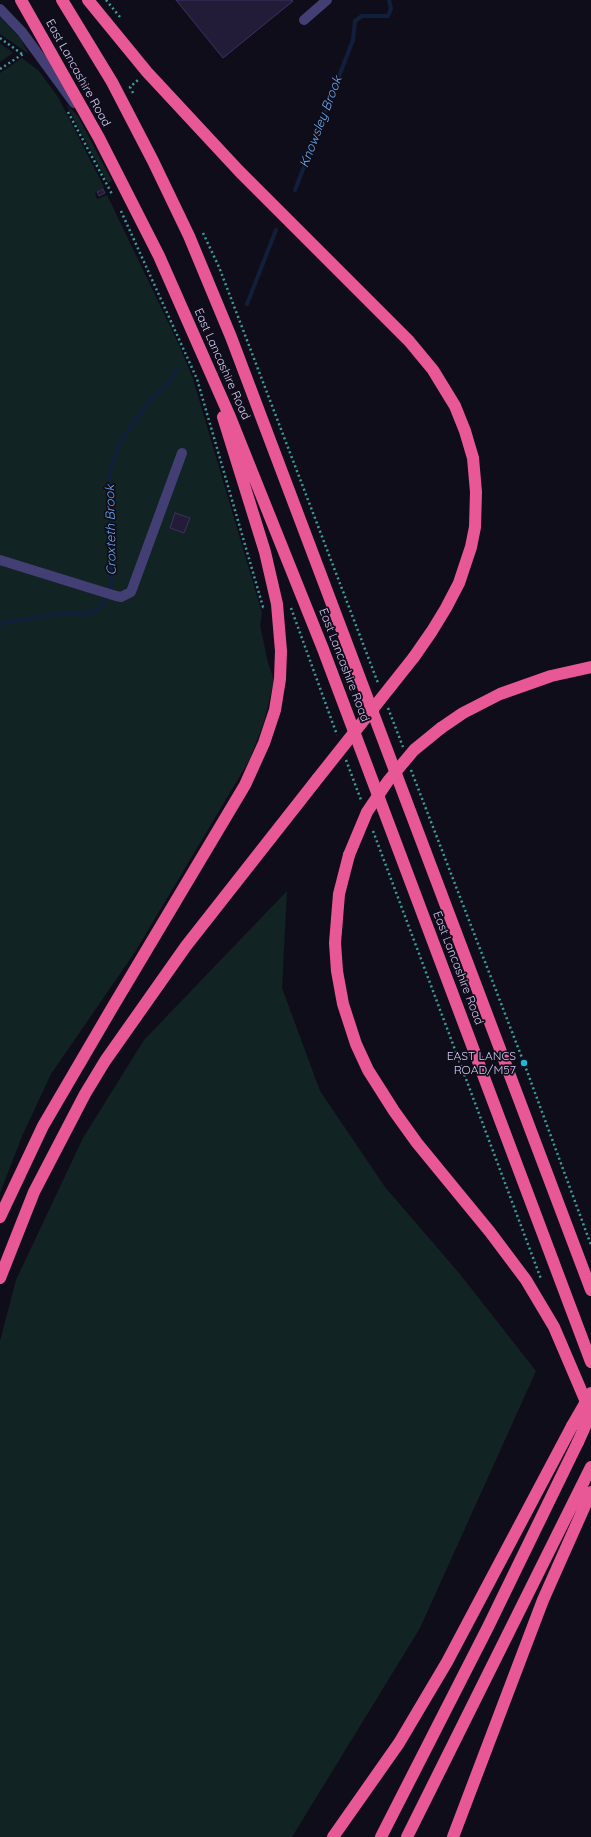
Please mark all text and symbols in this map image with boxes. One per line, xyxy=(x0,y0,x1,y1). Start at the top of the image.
street label: East Lancashire Road xyxy=(43,17,113,129)
water label: Knowsley Brook xyxy=(296,74,346,170)
street label: East Lancashire Road xyxy=(191,306,253,422)
water label: Croxteth Brook xyxy=(102,485,120,575)
street label: East Lancashire Road xyxy=(316,606,372,724)
street label: East Lancashire Road xyxy=(430,909,486,1027)
place label: EAST LANCS ROAD/M57 xyxy=(447,1049,516,1077)
marker: EAST LANCS ROAD/M57 xyxy=(519,1058,529,1068)

